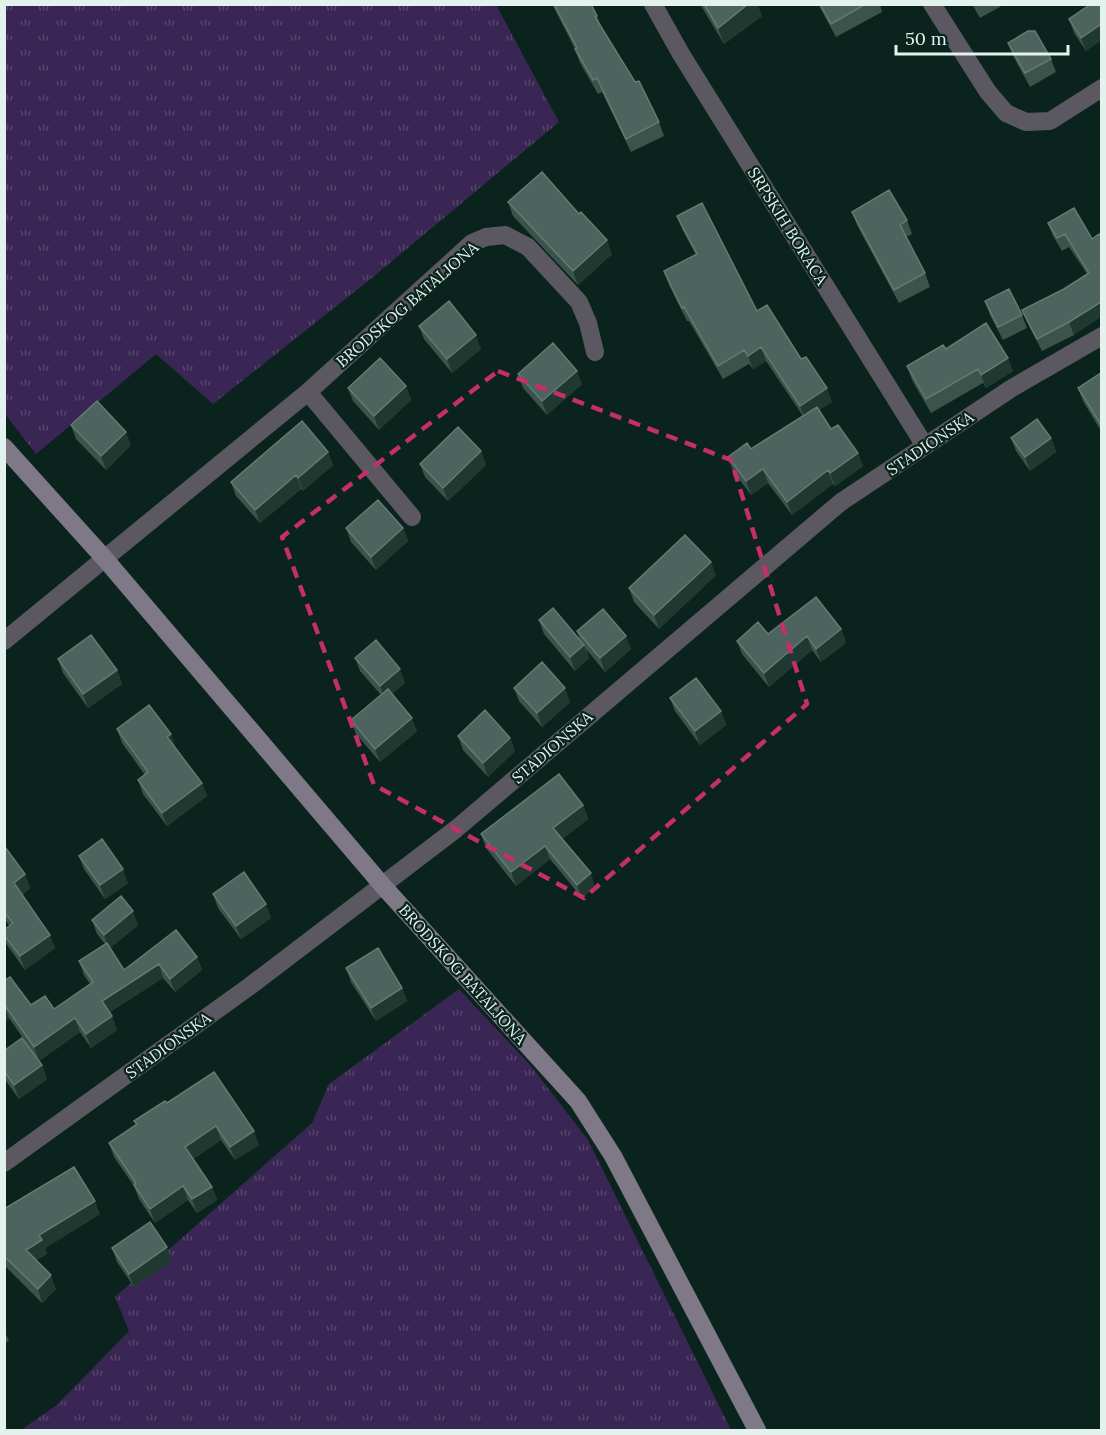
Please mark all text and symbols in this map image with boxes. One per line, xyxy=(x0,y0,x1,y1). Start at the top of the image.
scale bar xyxy=(896,18,1068,56)
text: 50 m xyxy=(905,27,947,50)
street label: SRPSKIH BORACA xyxy=(744,163,833,289)
street label: BRODSKOG BATALJONA xyxy=(332,236,483,371)
street label: STADIONSKA xyxy=(883,406,978,479)
street label: STADIONSKA xyxy=(507,706,597,788)
street label: BRODSKOG BATALJONA xyxy=(395,900,532,1049)
street label: STADIONSKA xyxy=(121,1007,215,1083)

